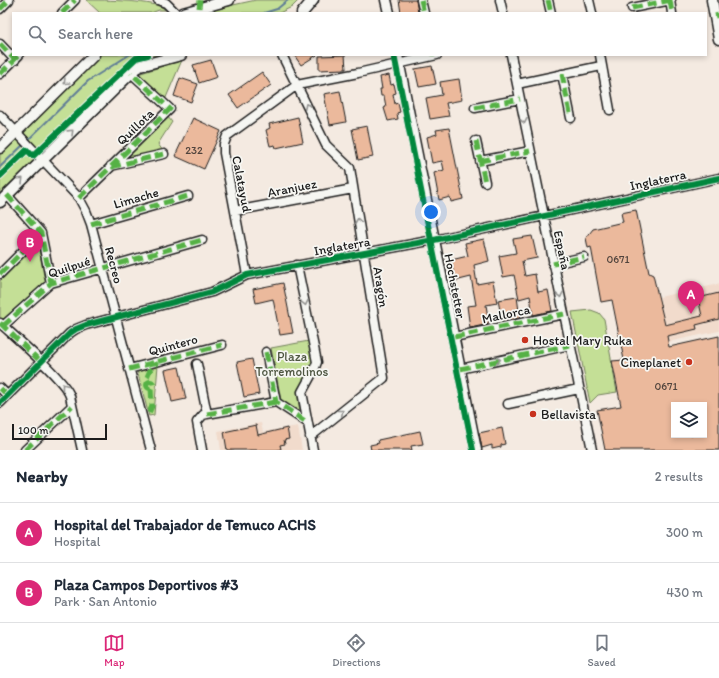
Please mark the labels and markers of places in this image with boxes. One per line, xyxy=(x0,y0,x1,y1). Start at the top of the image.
pin: B xyxy=(17,229,43,262)
pin: A xyxy=(678,281,704,314)
place label: Hostal Mary Ruka xyxy=(533,333,632,348)
marker: Hostal Mary Ruka xyxy=(520,335,530,345)
place label: Cineplanet xyxy=(621,355,681,370)
marker: Cineplanet xyxy=(684,357,694,367)
place label: Bellavista xyxy=(541,407,596,422)
marker: Bellavista xyxy=(528,409,538,419)

